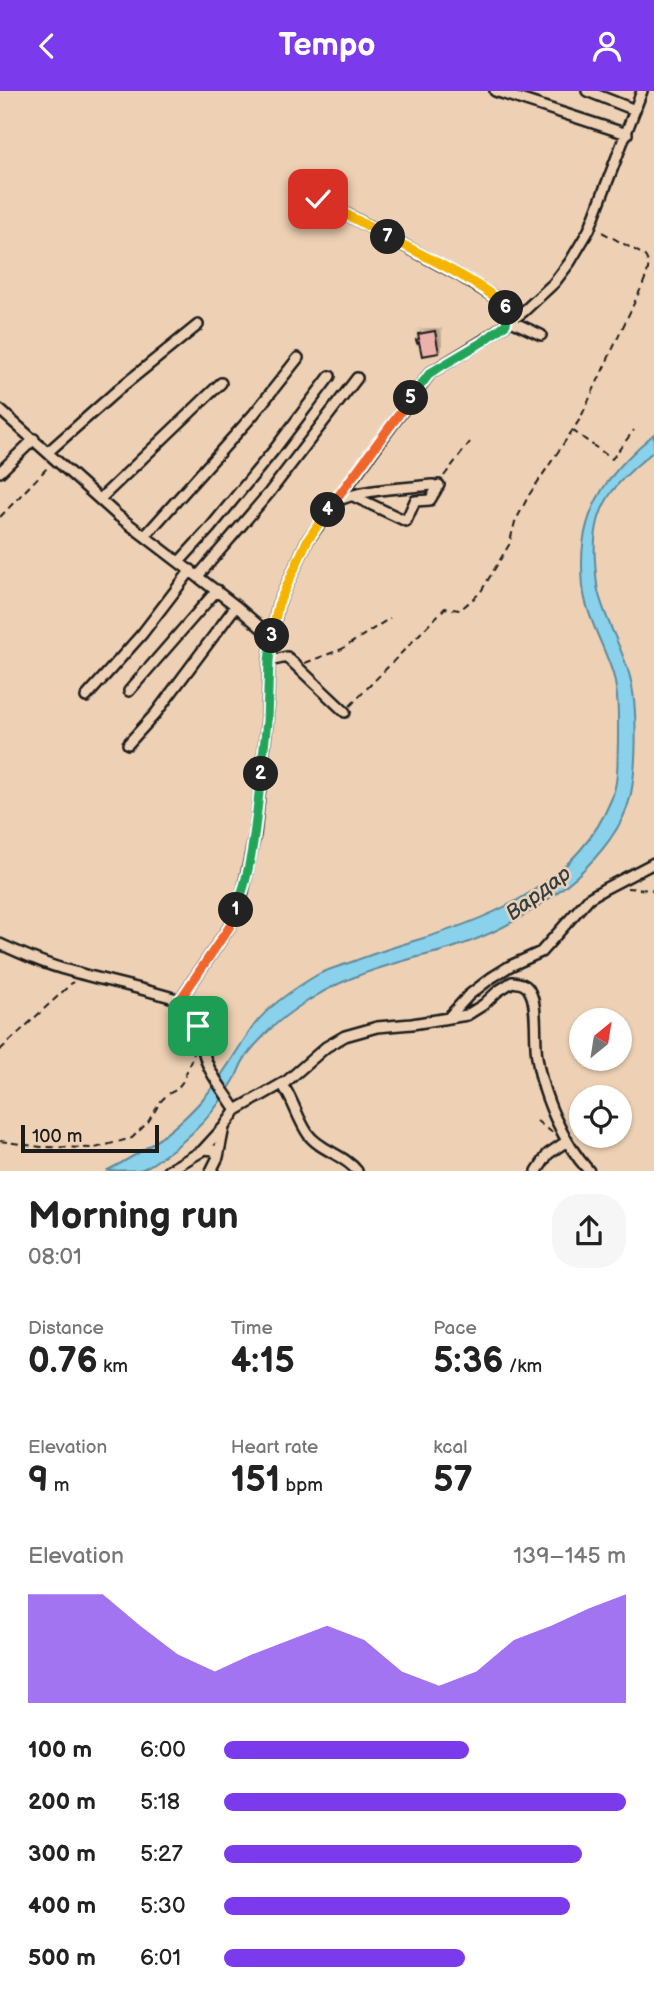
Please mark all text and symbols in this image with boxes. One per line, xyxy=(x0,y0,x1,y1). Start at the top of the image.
text: Tempo xyxy=(279,26,376,65)
icon: back xyxy=(28,27,66,65)
icon: person xyxy=(588,27,626,65)
pin xyxy=(288,169,348,229)
icon: check xyxy=(299,180,337,218)
pin: 7 xyxy=(370,219,406,255)
text: 7 xyxy=(382,225,393,248)
pin: 6 xyxy=(489,291,524,325)
text: 6 xyxy=(500,296,511,319)
pin: 5 xyxy=(394,381,428,415)
text: 5 xyxy=(405,386,416,409)
pin: 4 xyxy=(310,493,346,527)
text: 4 xyxy=(322,498,333,521)
pin: 3 xyxy=(254,619,290,653)
text: 3 xyxy=(266,624,277,647)
pin: 2 xyxy=(244,757,278,791)
text: 2 xyxy=(255,762,266,785)
water label: Вардар xyxy=(501,861,576,926)
pin: 1 xyxy=(218,893,254,927)
text: 1 xyxy=(232,898,240,921)
pin xyxy=(168,996,228,1056)
icon: arrive xyxy=(179,1007,217,1045)
north arrow xyxy=(569,1008,632,1071)
map controls xyxy=(569,1008,632,1148)
button: locate xyxy=(569,1085,632,1148)
scale bar xyxy=(21,1121,159,1153)
text: 100 m xyxy=(32,1125,83,1148)
text: Morning run xyxy=(28,1194,239,1239)
button: share xyxy=(552,1194,626,1268)
text: 08:01 xyxy=(28,1243,82,1271)
text: Distance xyxy=(28,1317,104,1340)
text: Time xyxy=(231,1317,273,1340)
text: Pace xyxy=(433,1317,477,1340)
text: 0.76 xyxy=(28,1340,98,1383)
text: 4:15 xyxy=(231,1340,295,1383)
text: 5:36 xyxy=(433,1340,504,1383)
text: km xyxy=(98,1355,128,1378)
text: /km xyxy=(504,1355,542,1378)
text: Elevation xyxy=(28,1436,107,1459)
text: Heart rate xyxy=(231,1436,318,1459)
text: kcal xyxy=(433,1436,467,1459)
text: 9 xyxy=(28,1459,49,1502)
text: 151 xyxy=(231,1459,280,1502)
text: 57 xyxy=(433,1459,473,1502)
text: m xyxy=(49,1474,69,1497)
text: bpm xyxy=(280,1474,323,1497)
text: Elevation xyxy=(28,1542,124,1570)
text: 139–145 m xyxy=(513,1542,626,1570)
text: 100 m xyxy=(28,1736,92,1764)
text: 6:00 xyxy=(140,1736,186,1764)
text: 200 m xyxy=(28,1788,96,1816)
text: 5:18 xyxy=(140,1788,180,1816)
text: 300 m xyxy=(28,1840,96,1868)
text: 5:27 xyxy=(140,1840,183,1868)
text: 400 m xyxy=(28,1892,96,1920)
text: 5:30 xyxy=(140,1892,186,1920)
text: 500 m xyxy=(28,1944,96,1972)
text: 6:01 xyxy=(140,1944,181,1972)

